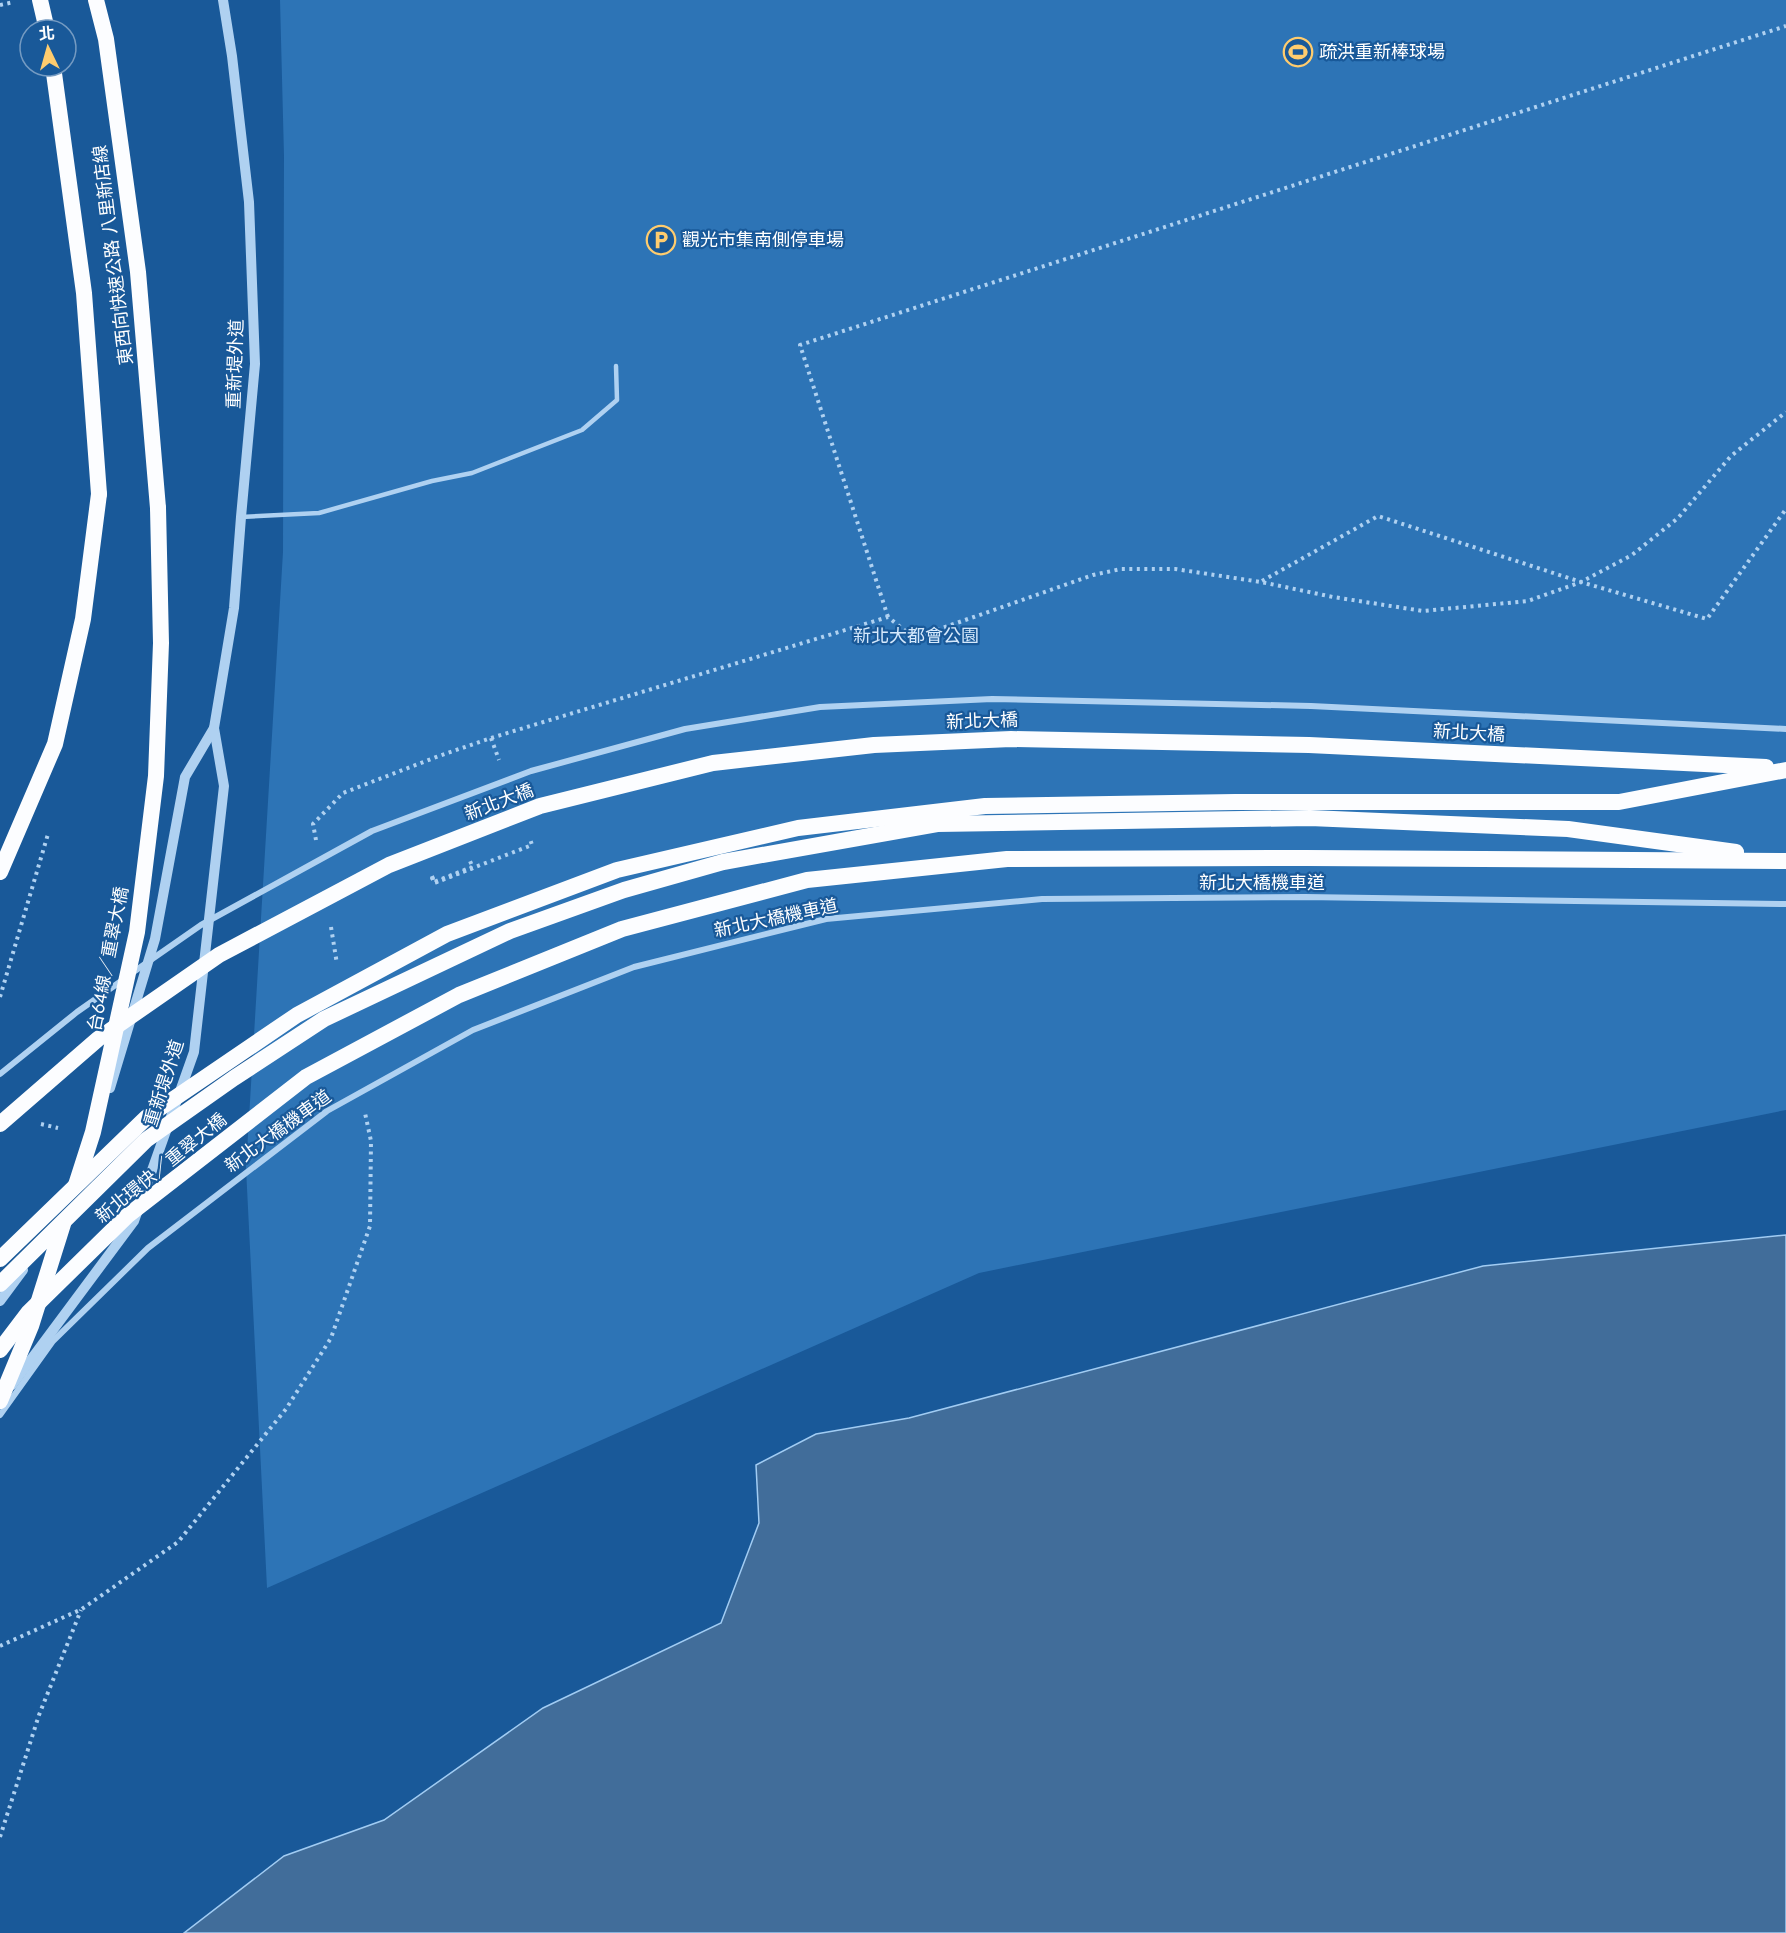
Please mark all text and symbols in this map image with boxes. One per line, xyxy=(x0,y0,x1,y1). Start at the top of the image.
north arrow xyxy=(18,18,78,78)
text: 北 xyxy=(38,21,56,46)
sports icon: 疏洪重新棒球場 xyxy=(1282,36,1314,68)
place label: 疏洪重新棒球場 xyxy=(1319,39,1445,65)
street label: 東西向快速公路 八里新店線 xyxy=(87,144,139,366)
parking icon: 觀光市集南側停車場 xyxy=(645,224,677,256)
place label: 觀光市集南側停車場 xyxy=(682,227,844,253)
street label: 重新堤外道 xyxy=(220,319,250,409)
park label: 新北大都會公園 xyxy=(853,623,979,649)
street label: 新北大橋 xyxy=(946,707,1018,735)
street label: 新北大橋 xyxy=(1432,718,1506,748)
street label: 新北大橋 xyxy=(461,777,537,827)
street label: 新北大橋機車道 xyxy=(1199,870,1325,896)
street label: 台64線／重翠大橋 xyxy=(81,884,135,1034)
street label: 新北大橋機車道 xyxy=(712,892,840,944)
street label: 重新堤外道 xyxy=(138,1036,190,1130)
street label: 新北大橋機車道 xyxy=(219,1083,337,1179)
street label: 新北環快／重翠大橋 xyxy=(90,1107,232,1229)

